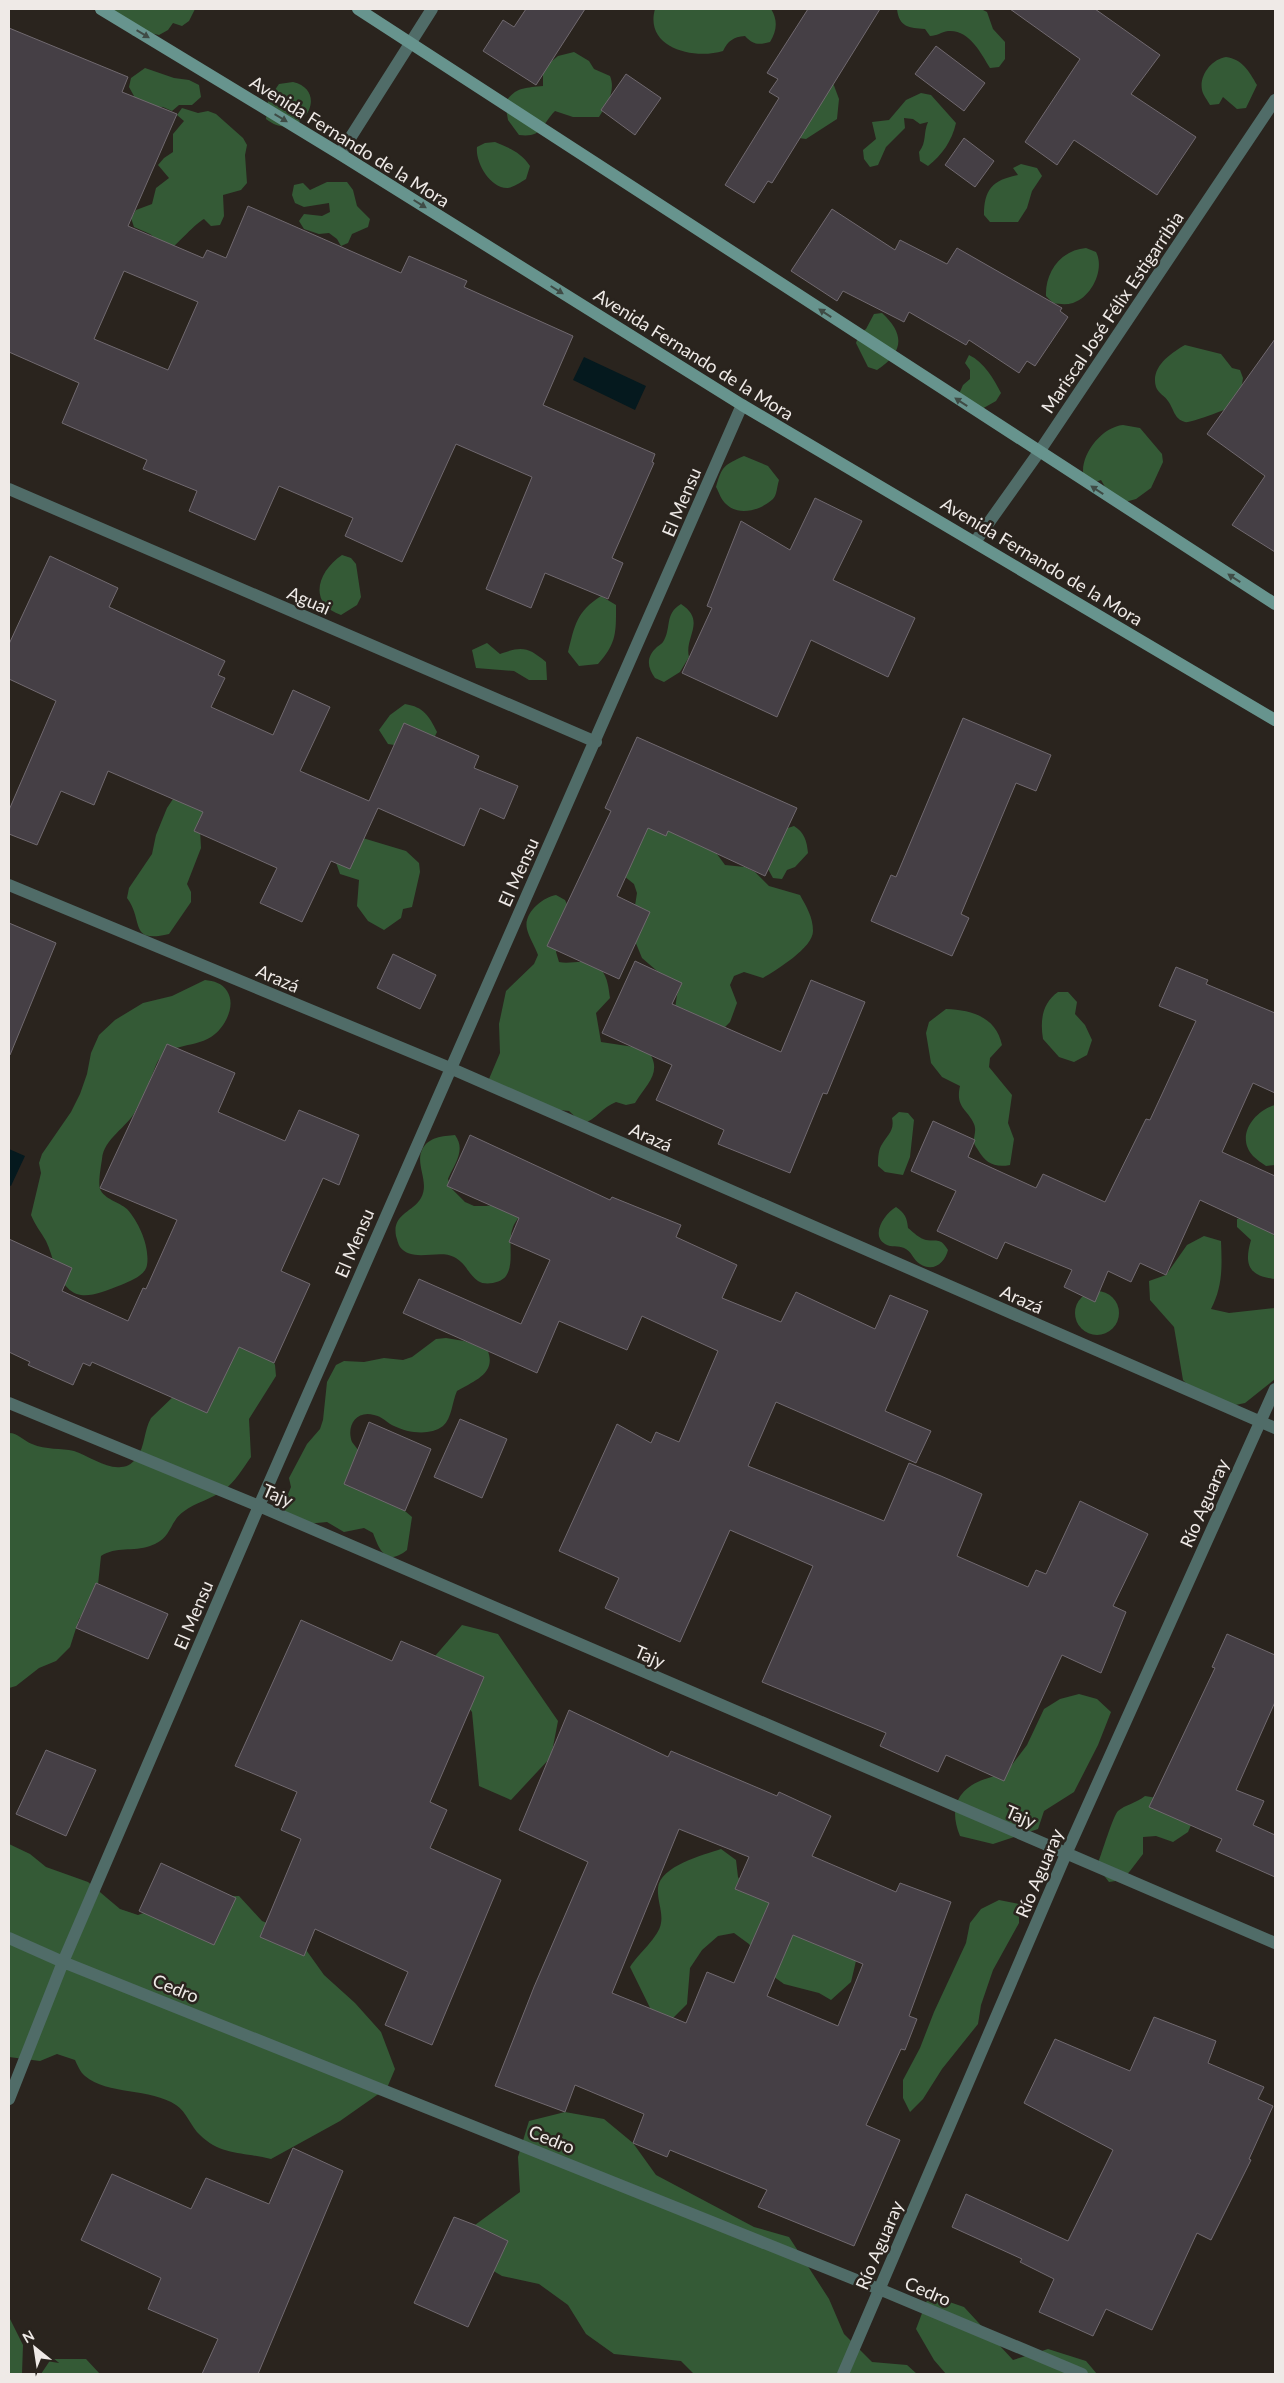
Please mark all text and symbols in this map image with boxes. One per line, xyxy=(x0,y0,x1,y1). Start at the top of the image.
one-way arrow xyxy=(136,30,149,39)
street label: Avenida Fernando de la Mora xyxy=(246,70,454,212)
one-way arrow xyxy=(275,114,288,123)
one-way arrow xyxy=(413,199,426,208)
street label: Mariscal José Félix Estigarribia xyxy=(1036,207,1188,417)
street label: Avenida Fernando de la Mora xyxy=(590,283,798,425)
one-way arrow xyxy=(551,285,564,294)
one-way arrow xyxy=(818,309,831,318)
one-way arrow xyxy=(954,397,968,407)
street label: El Mensu xyxy=(657,464,705,540)
one-way arrow xyxy=(1091,485,1104,495)
street label: Avenida Fernando de la Mora xyxy=(937,492,1147,630)
one-way arrow xyxy=(1228,573,1241,583)
street label: Aguai xyxy=(284,581,334,619)
street label: El Mensu xyxy=(493,834,543,910)
street label: Arazá xyxy=(253,959,303,997)
street label: Arazá xyxy=(626,1118,676,1156)
street label: El Mensu xyxy=(330,1205,378,1281)
street label: Arazá xyxy=(997,1280,1047,1318)
street label: Río Aguaray xyxy=(1175,1455,1234,1551)
street label: Tajy xyxy=(259,1479,297,1511)
street label: El Mensu xyxy=(169,1577,217,1653)
street label: Tajy xyxy=(631,1640,669,1672)
street label: Tajy xyxy=(1002,1800,1040,1832)
street label: Río Aguaray xyxy=(1010,1824,1068,1921)
street label: Cedro xyxy=(150,1969,202,2007)
street label: Cedro xyxy=(526,2120,578,2158)
street label: Río Aguaray xyxy=(850,2196,908,2293)
street label: Cedro xyxy=(902,2272,954,2310)
north arrow xyxy=(10,2323,60,2373)
text: N xyxy=(19,2326,37,2346)

